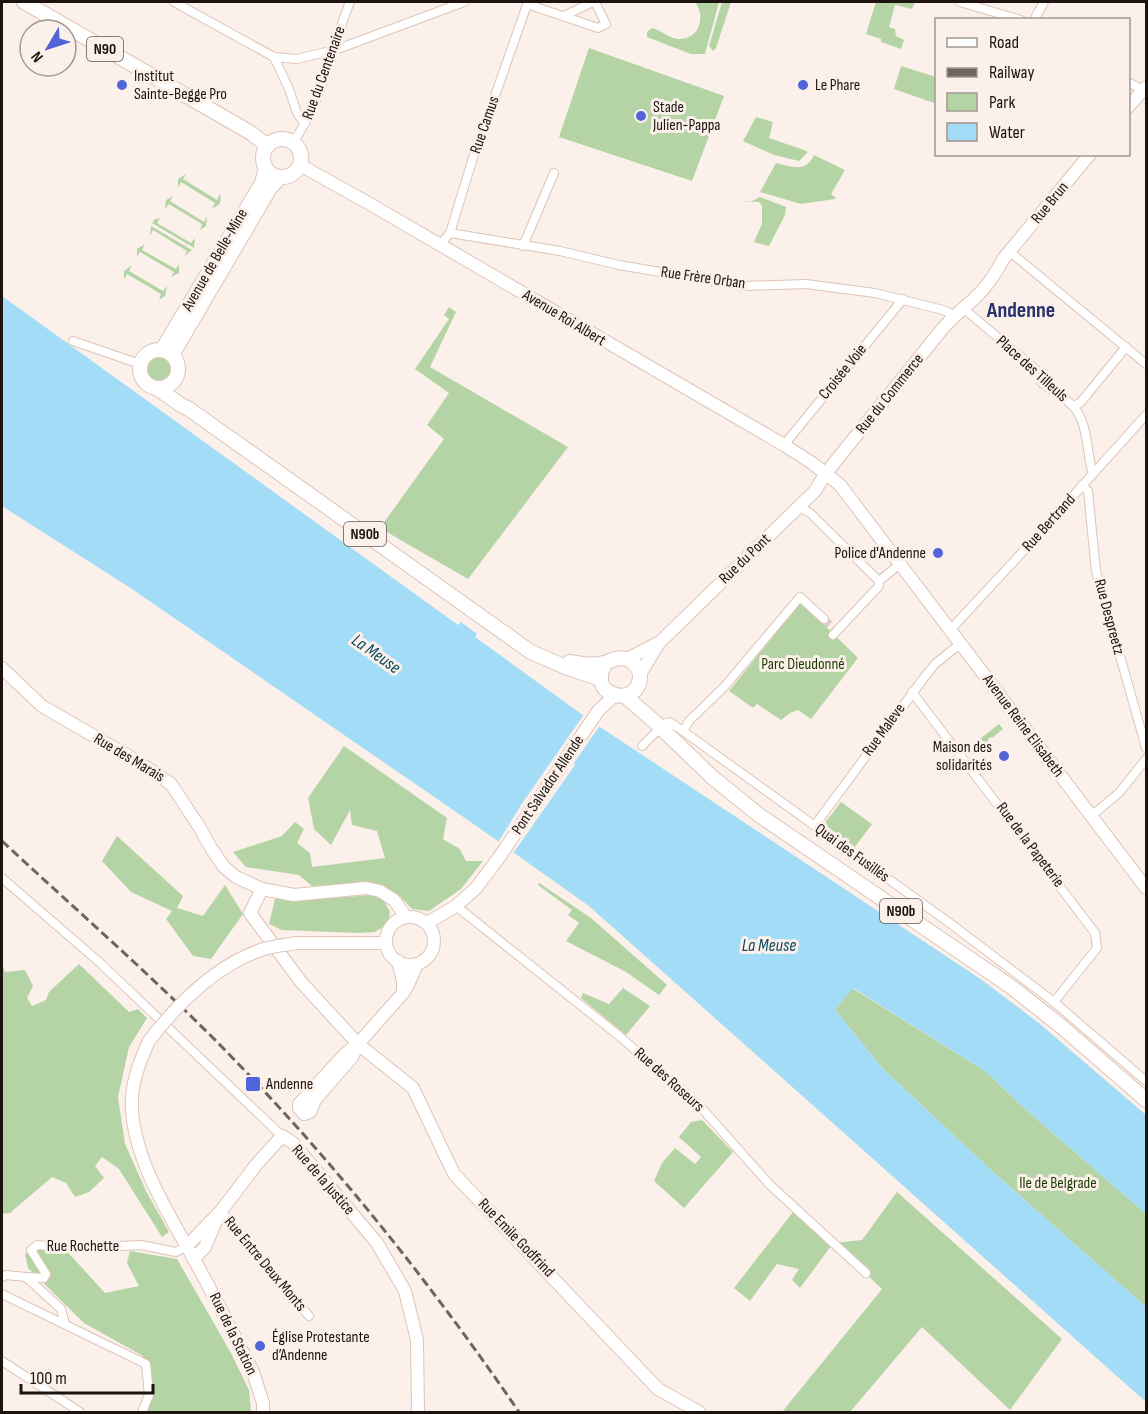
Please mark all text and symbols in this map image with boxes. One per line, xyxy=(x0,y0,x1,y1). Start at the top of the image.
north arrow xyxy=(18,18,78,78)
legend xyxy=(935,18,1130,156)
street label: Rue du Centenaire xyxy=(298,24,350,122)
text: Road xyxy=(989,32,1019,53)
road number: N90 xyxy=(87,37,123,61)
text: N xyxy=(27,47,48,66)
text: Railway xyxy=(989,62,1034,83)
place label: Institut Sainte-Begge Pro xyxy=(134,67,227,104)
place label: Le Phare xyxy=(815,76,860,95)
marker: Institut Sainte-Begge Pro xyxy=(115,78,129,92)
marker: Le Phare xyxy=(796,78,810,92)
text: Park xyxy=(989,92,1015,113)
street label: Rue Camus xyxy=(466,94,504,156)
place label: Stade Julien-Pappa xyxy=(652,98,721,135)
marker: Stade Julien-Pappa xyxy=(634,109,648,123)
text: Water xyxy=(989,122,1025,143)
street label: Rue Brun xyxy=(1027,178,1073,228)
street label: Avenue de Belle-Mine xyxy=(178,205,252,315)
street label: Rue Frère Orban xyxy=(659,263,747,293)
street label: Avenue Roi Albert xyxy=(518,285,609,350)
district label: Andenne xyxy=(986,297,1055,324)
street label: Place des Tilleuls xyxy=(992,332,1072,406)
street label: Croisée Voie xyxy=(815,341,871,403)
street label: Rue du Commerce xyxy=(852,350,928,438)
street label: Rue Bertrand xyxy=(1018,491,1080,555)
road number: N90b xyxy=(344,522,386,546)
street label: Rue du Pont xyxy=(715,530,775,588)
place label: Police d'Andenne xyxy=(835,544,926,563)
marker: Police d'Andenne xyxy=(931,546,945,560)
street label: Rue Despreetz xyxy=(1090,577,1128,657)
water label: La Meuse xyxy=(348,630,404,678)
park label: Parc Dieudonné xyxy=(761,655,845,674)
street label: Avenue Reine Elisabeth xyxy=(978,670,1068,781)
street label: Rue Maleve xyxy=(859,700,909,760)
street label: Rue des Marais xyxy=(90,729,168,787)
street label: Pont Salvador Allende xyxy=(508,732,588,838)
place label: Maison des solidarités xyxy=(933,738,992,775)
marker: Maison des solidarités xyxy=(997,749,1011,763)
street label: Rue de la Papeterie xyxy=(992,799,1068,891)
street label: Quai des Fusillés xyxy=(811,820,893,886)
road number: N90b xyxy=(880,899,922,923)
water label: La Meuse xyxy=(742,935,796,956)
street label: Rue des Roseurs xyxy=(630,1044,708,1116)
marker: Andenne xyxy=(244,1075,262,1093)
place label: Andenne xyxy=(265,1075,313,1094)
street label: Rue de la Justice xyxy=(287,1141,359,1219)
park label: Ile de Belgrade xyxy=(1019,1174,1097,1193)
street label: Rue Emile Godfrind xyxy=(474,1195,558,1281)
street label: Rue Entre Deux Monts xyxy=(220,1213,310,1315)
street label: Rue Rochette xyxy=(47,1237,119,1256)
street label: Rue de la Station xyxy=(205,1290,261,1378)
place label: Église Protestante d’Andenne xyxy=(272,1328,370,1365)
marker: Église Protestante d’Andenne xyxy=(253,1339,267,1353)
scale bar xyxy=(21,1357,153,1395)
text: 100 m xyxy=(30,1368,67,1389)

